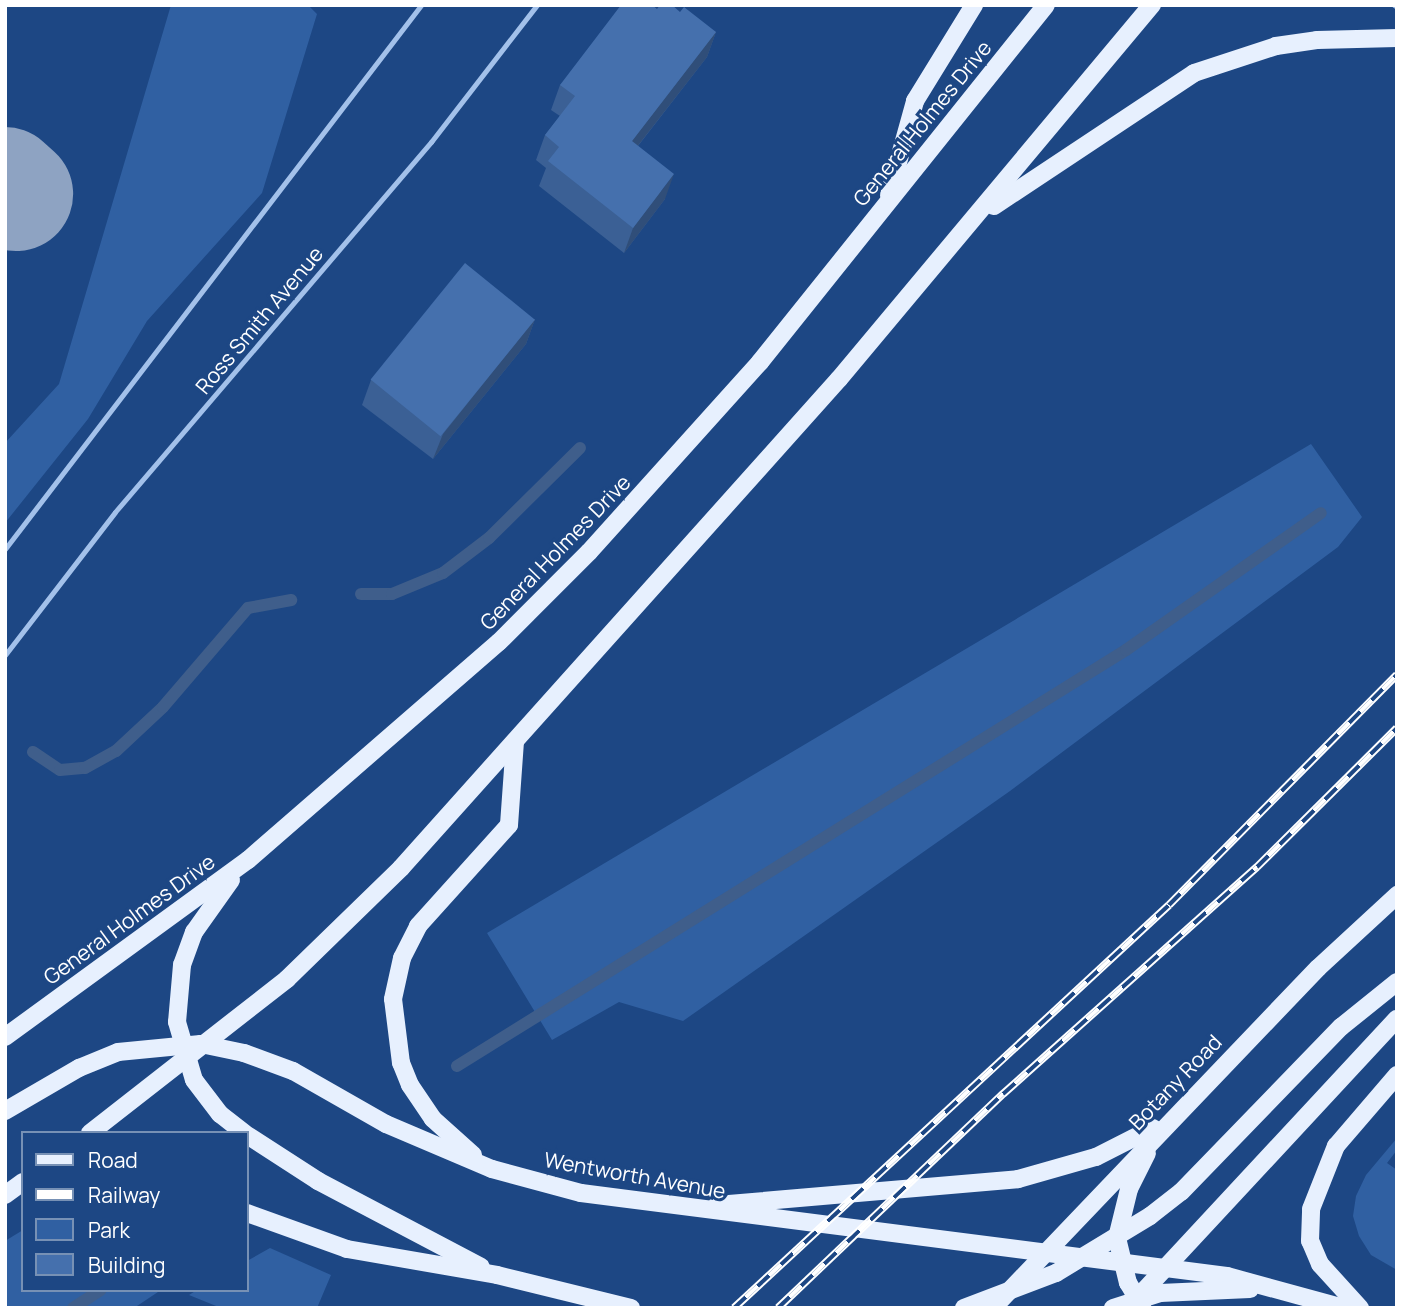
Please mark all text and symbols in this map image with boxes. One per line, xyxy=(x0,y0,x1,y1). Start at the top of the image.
street label: General Holmes Drive xyxy=(848,35,996,211)
street label: Ross Smith Avenue xyxy=(190,241,328,399)
street label: General Holmes Drive xyxy=(475,469,635,635)
street label: General Holmes Drive xyxy=(39,848,219,990)
street label: Botany Road xyxy=(1123,1029,1227,1135)
legend xyxy=(21,1131,248,1292)
text: Road xyxy=(88,1146,138,1174)
street label: Wentworth Avenue xyxy=(542,1147,728,1203)
text: Railway xyxy=(88,1181,160,1209)
text: Park xyxy=(88,1216,130,1244)
text: Building xyxy=(88,1251,165,1279)

